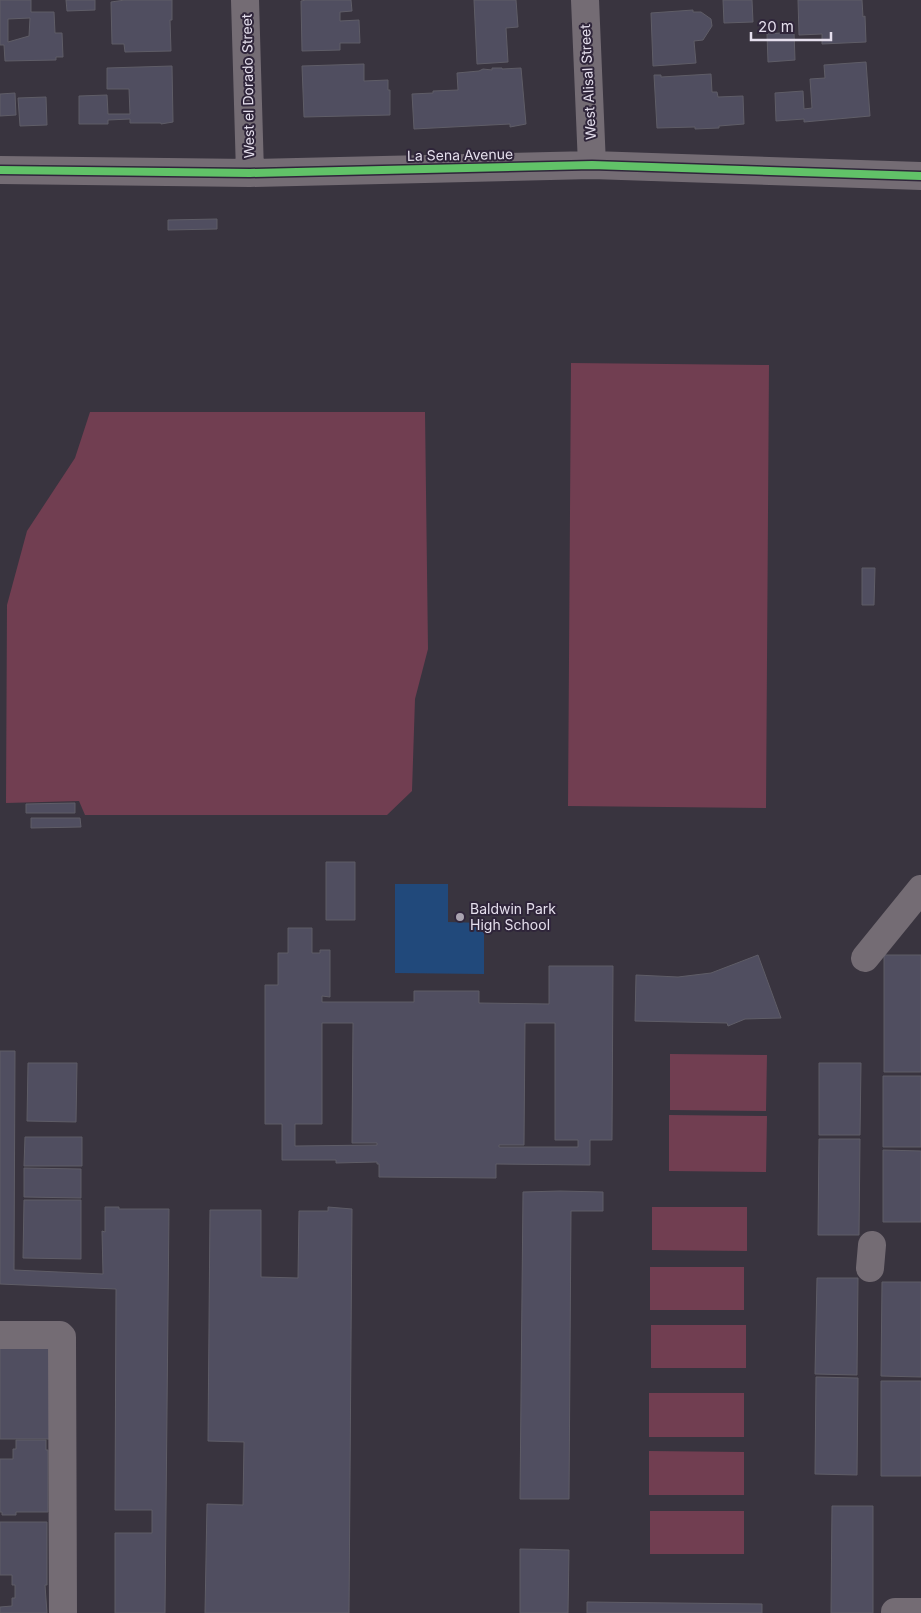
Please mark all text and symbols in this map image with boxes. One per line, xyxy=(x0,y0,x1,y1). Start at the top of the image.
scale bar xyxy=(751,10,831,42)
street label: West el Dorado Street xyxy=(238,13,257,158)
text: 20 m xyxy=(758,17,794,36)
street label: West Alisal Street xyxy=(576,23,599,140)
street label: La Sena Avenue xyxy=(407,145,513,164)
place label: Baldwin Park High School xyxy=(470,900,556,933)
marker: Baldwin Park High School xyxy=(454,911,466,923)

